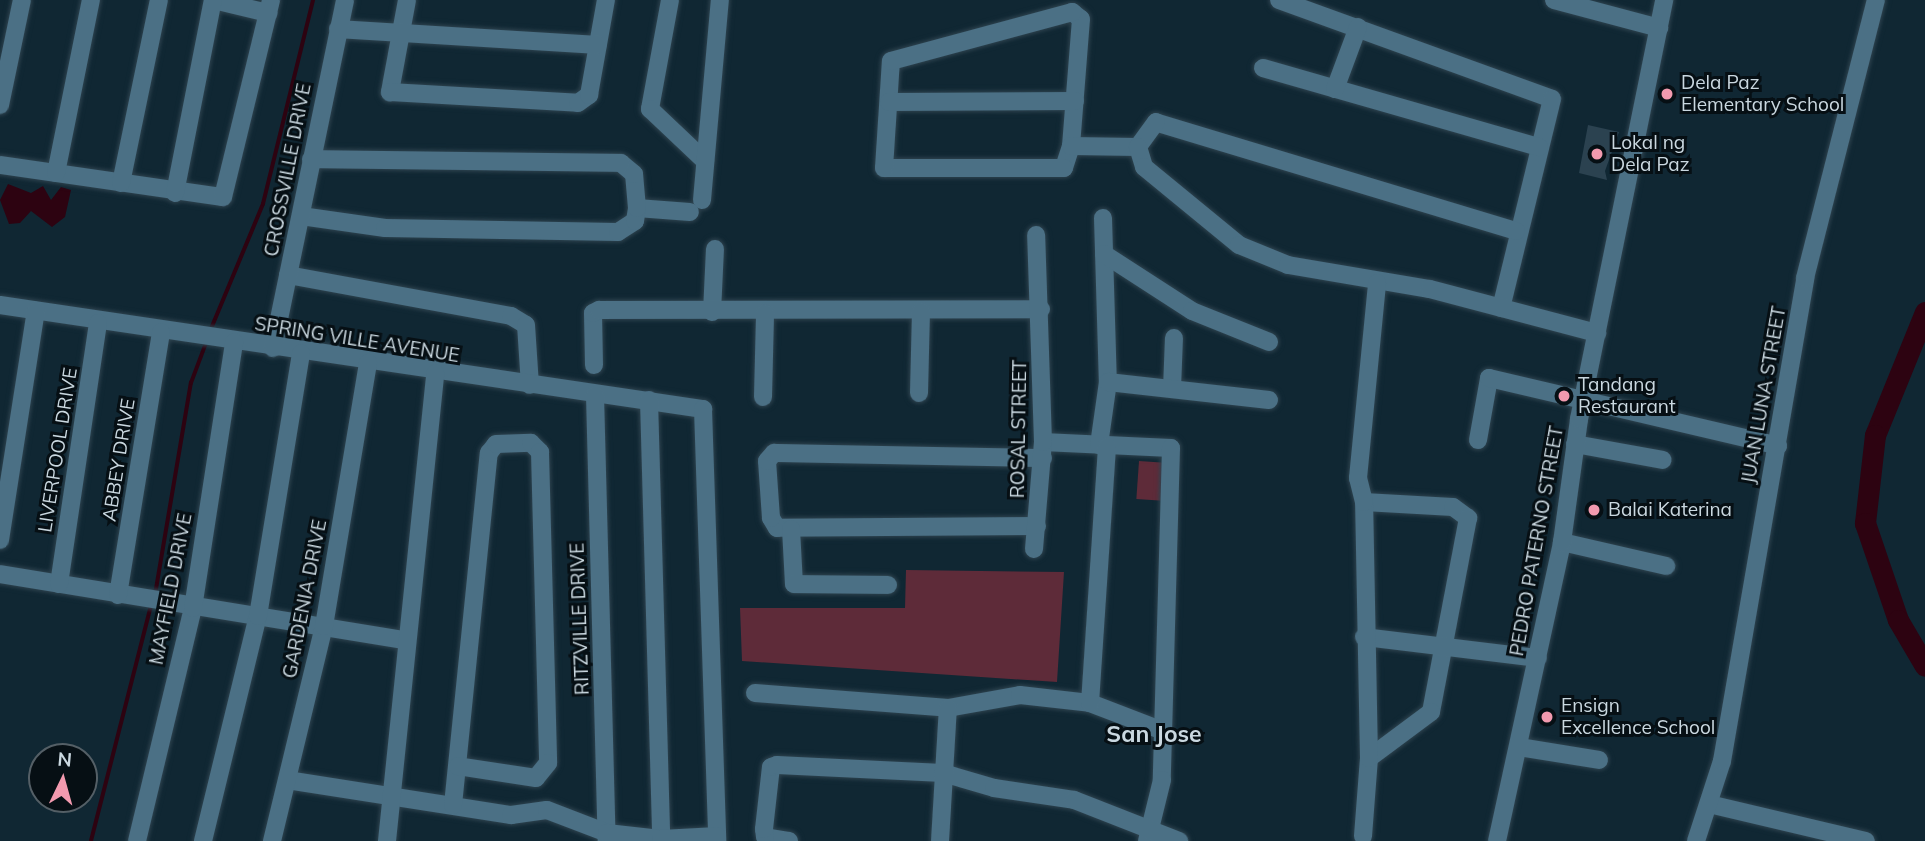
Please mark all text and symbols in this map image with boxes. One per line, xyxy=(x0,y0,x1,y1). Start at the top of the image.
place label: Dela Paz Elementary School xyxy=(1681,72,1844,116)
street label: CROSSVILLE DRIVE xyxy=(260,81,316,259)
marker: Dela Paz Elementary School xyxy=(1659,86,1675,102)
place label: Lokal ng Dela Paz xyxy=(1611,132,1690,176)
marker: Lokal ng Dela Paz xyxy=(1589,146,1605,162)
street label: JUAN LUNA STREET xyxy=(1737,305,1791,485)
street label: SPRING VILLE AVENUE xyxy=(253,313,461,367)
street label: ROSAL STREET xyxy=(1006,360,1032,498)
street label: LIVERPOOL DRIVE xyxy=(34,366,82,534)
place label: Tandang Restaurant xyxy=(1578,374,1676,418)
marker: Tandang Restaurant xyxy=(1556,388,1572,404)
street label: ABBEY DRIVE xyxy=(98,397,140,523)
street label: PEDRO PATERNO STREET xyxy=(1506,424,1568,658)
place label: Balai Katerina xyxy=(1608,499,1732,521)
marker: Balai Katerina xyxy=(1586,502,1602,518)
street label: MAYFIELD DRIVE xyxy=(145,511,197,667)
street label: GARDENIA DRIVE xyxy=(278,518,332,680)
street label: RITZVILLE DRIVE xyxy=(566,542,594,696)
place label: Ensign Excellence School xyxy=(1561,695,1715,739)
marker: Ensign Excellence School xyxy=(1539,709,1555,725)
district label: San Jose xyxy=(1106,720,1202,748)
north arrow xyxy=(28,743,98,813)
text: N xyxy=(56,746,73,772)

